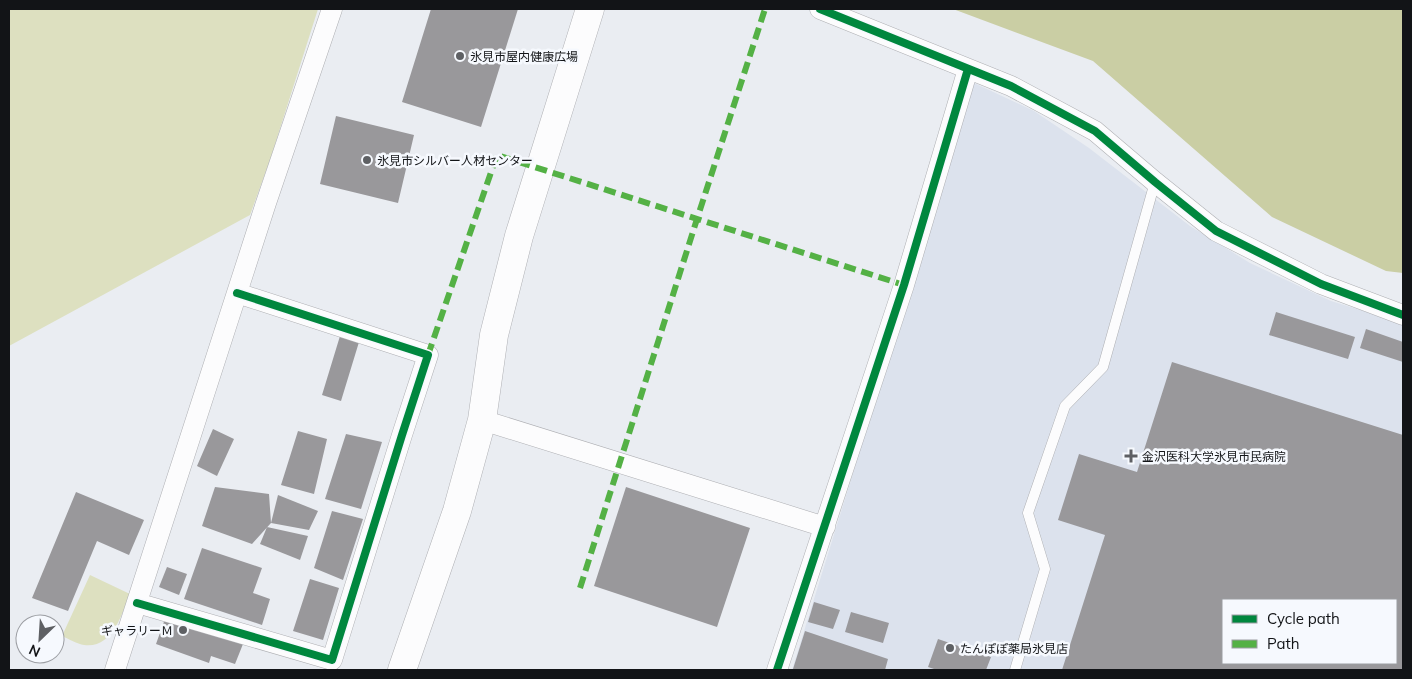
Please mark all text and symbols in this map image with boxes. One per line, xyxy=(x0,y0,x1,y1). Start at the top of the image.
place label: 氷見市屋内健康広場 xyxy=(470,49,578,64)
marker: 氷見市屋内健康広場 xyxy=(454,50,466,62)
place label: 氷見市シルバー人材センター xyxy=(377,153,533,168)
marker: 氷見市シルバー人材センター xyxy=(361,154,373,166)
marker: 金沢医科大学氷見市民病院 xyxy=(1124,449,1138,463)
place label: 金沢医科大学氷見市民病院 xyxy=(1142,449,1286,464)
legend xyxy=(1222,599,1397,664)
text: Cycle path xyxy=(1267,609,1340,628)
north arrow xyxy=(15,614,65,664)
place label: ギャラリーＭ xyxy=(101,623,173,638)
marker: ギャラリーＭ xyxy=(177,624,189,636)
text: Path xyxy=(1267,634,1299,653)
text: N xyxy=(26,640,43,661)
place label: たんぽぽ薬局氷見店 xyxy=(960,641,1068,656)
marker: たんぽぽ薬局氷見店 xyxy=(944,642,956,654)

